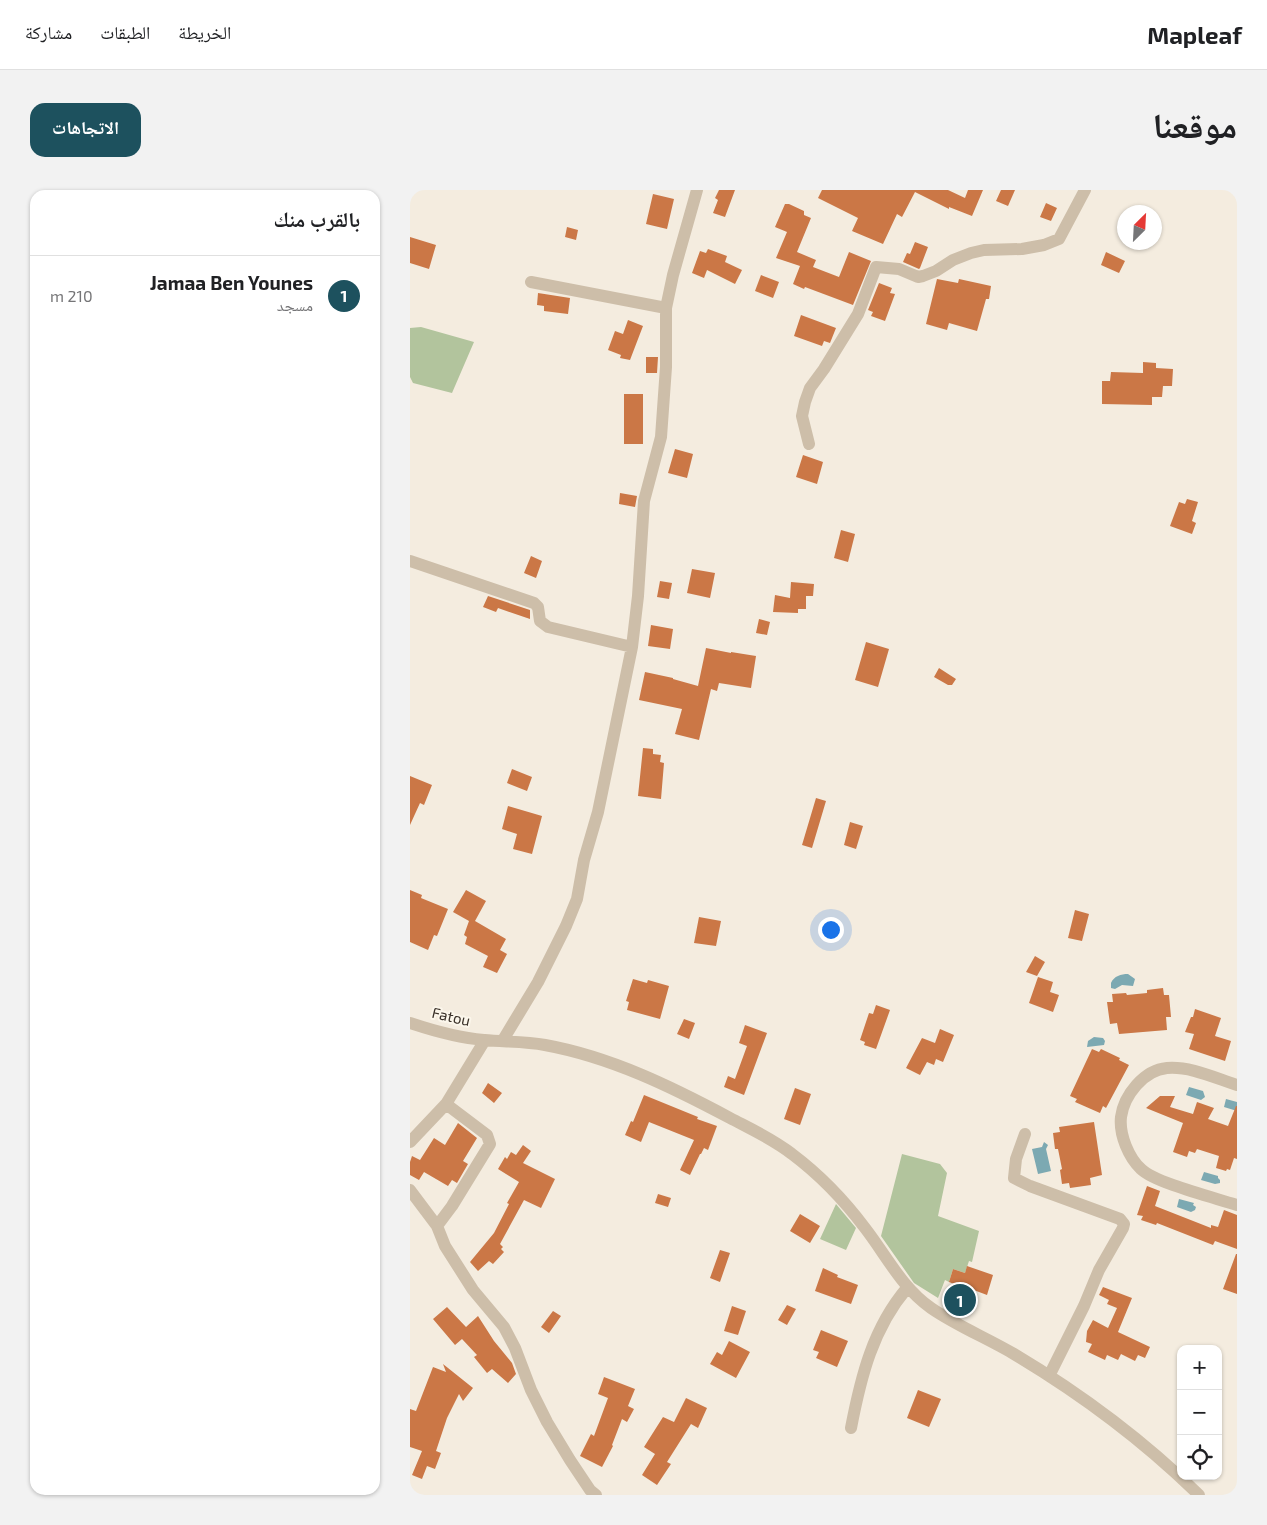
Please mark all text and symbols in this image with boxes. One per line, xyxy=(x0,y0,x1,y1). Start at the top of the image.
text: Mapleaf xyxy=(1147,20,1242,49)
text: مشاركة xyxy=(25,21,72,43)
text: الطبقات xyxy=(100,21,150,43)
text: الخريطة xyxy=(178,21,231,43)
button: الاتجاهات xyxy=(30,103,141,157)
text: موقعنا xyxy=(1152,103,1237,145)
north arrow xyxy=(1117,205,1162,250)
text: بالقرب منك xyxy=(274,206,360,231)
text: Jamaa Ben Younes xyxy=(150,271,313,294)
text: 210 m xyxy=(50,286,93,305)
text: 1 xyxy=(341,286,347,305)
text: مسجد xyxy=(277,295,313,314)
your location xyxy=(818,917,844,943)
street label: Fatou xyxy=(430,1003,472,1029)
pin: 1 xyxy=(944,1281,976,1319)
map controls xyxy=(1177,1345,1222,1480)
button: + xyxy=(1177,1345,1222,1390)
button: − xyxy=(1177,1390,1222,1435)
button: locate xyxy=(1177,1435,1222,1480)

